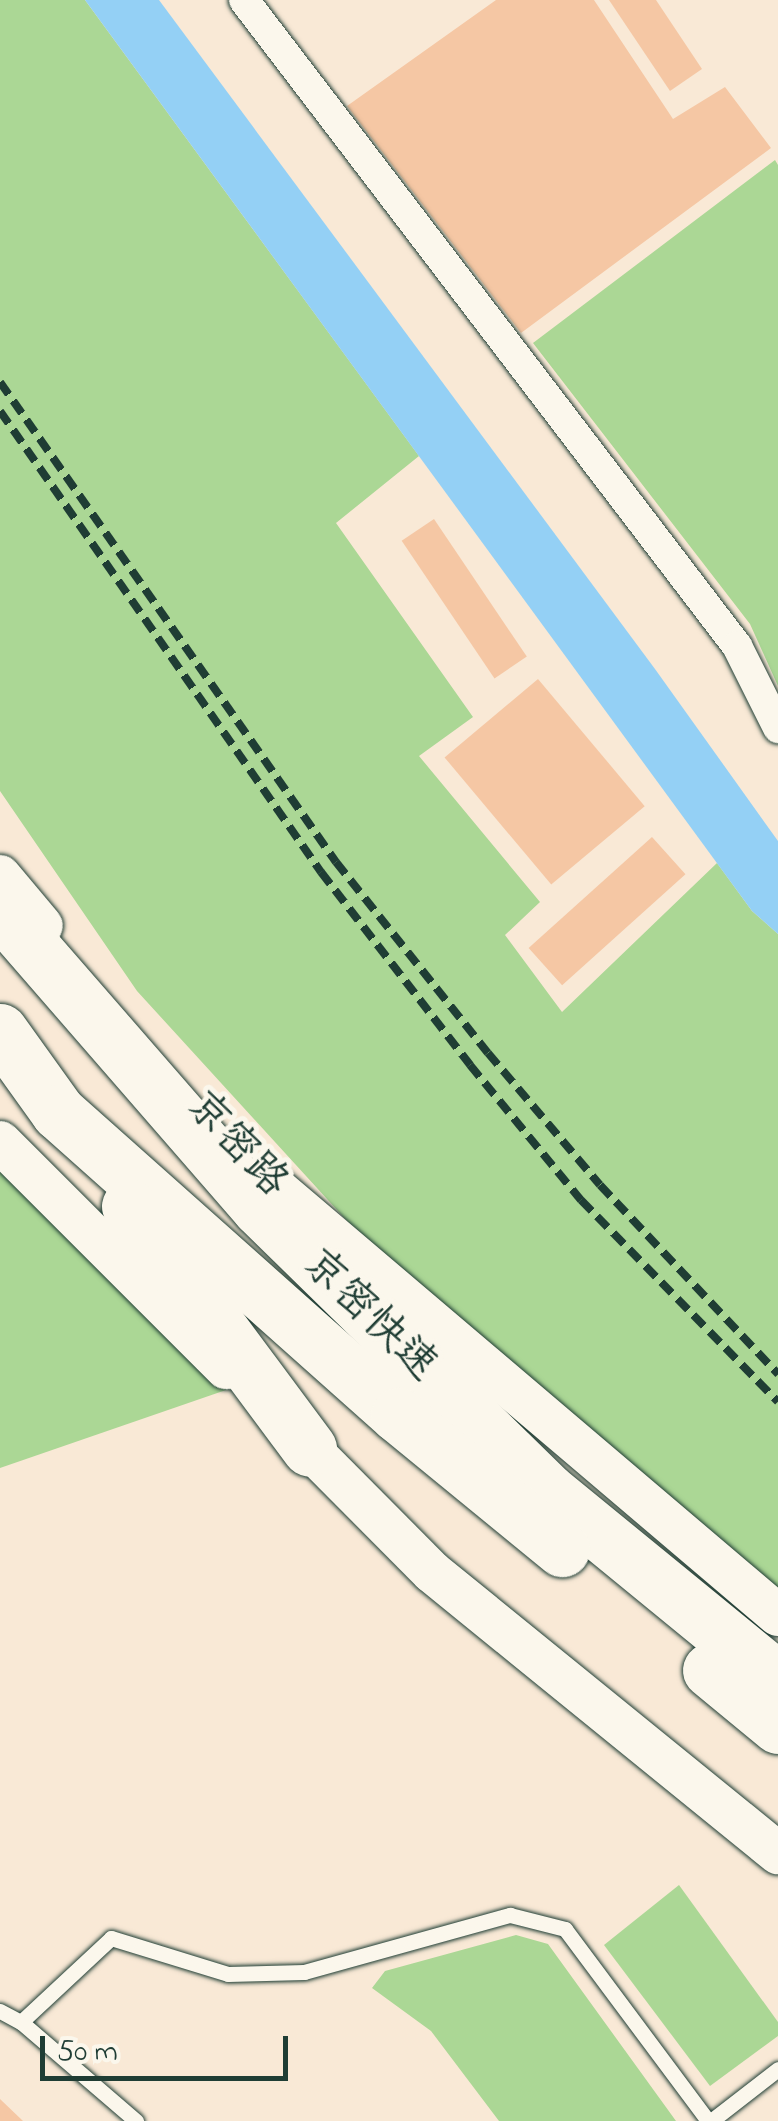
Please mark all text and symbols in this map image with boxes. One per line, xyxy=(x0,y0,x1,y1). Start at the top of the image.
street label: 京密路 xyxy=(175,1082,297,1208)
street label: 京密快速 xyxy=(291,1240,447,1392)
scale bar xyxy=(45,2016,292,2078)
text: 50 m xyxy=(57,2031,118,2075)

